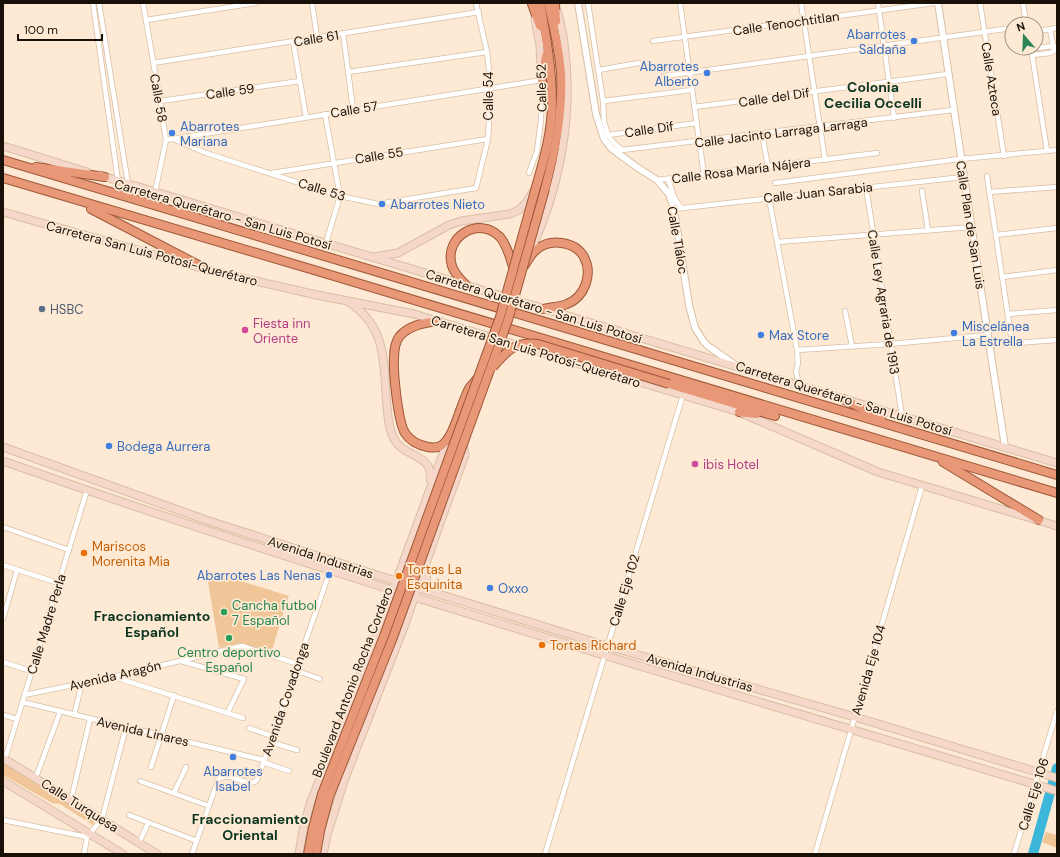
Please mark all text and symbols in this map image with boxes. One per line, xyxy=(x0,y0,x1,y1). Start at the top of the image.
street label: Calle Tenochtitlan xyxy=(732,8,840,39)
scale bar xyxy=(18,16,102,42)
north arrow xyxy=(1004,16,1044,56)
text: N xyxy=(1015,19,1027,34)
text: 100 m xyxy=(24,22,58,38)
place label: Abarrotes Saldaña xyxy=(847,26,906,58)
street label: Calle 61 xyxy=(292,27,340,50)
marker: Abarrotes Saldaña xyxy=(909,36,919,46)
street label: Calle Azteca xyxy=(977,41,1006,117)
place label: Abarrotes Alberto xyxy=(640,58,699,90)
street label: Calle 52 xyxy=(533,64,550,112)
marker: Abarrotes Alberto xyxy=(702,68,712,78)
street label: Calle 54 xyxy=(480,71,497,120)
street label: Calle 58 xyxy=(146,73,171,124)
district label: Colonia Cecilia Occelli xyxy=(824,78,922,112)
street label: Calle 59 xyxy=(205,80,255,103)
street label: Calle del Dif xyxy=(738,84,811,111)
street label: Calle 57 xyxy=(329,97,379,122)
street label: Calle Jacinto Larraga Larraga xyxy=(694,113,868,152)
place label: Abarrotes Mariana xyxy=(180,118,240,150)
street label: Calle Dif xyxy=(623,118,675,141)
marker: Abarrotes Mariana xyxy=(167,128,177,138)
street label: Calle 55 xyxy=(354,143,405,168)
street label: Calle Rosa María Nájera xyxy=(671,154,812,187)
street label: Calle Plan de San Luis xyxy=(952,160,989,291)
street label: Calle 53 xyxy=(296,174,348,205)
street label: Carretera Querétaro - San Luis Potosí xyxy=(112,175,334,254)
street label: Calle Juan Sarabia xyxy=(763,178,874,207)
place label: Abarrotes Nieto xyxy=(390,196,485,213)
marker: Abarrotes Nieto xyxy=(377,199,387,209)
street label: Calle Tláloc xyxy=(663,205,692,275)
street label: Carretera San Luis Potosí-Querétaro xyxy=(44,217,260,290)
street label: Calle Ley Agraria de 1913 xyxy=(864,228,903,376)
street label: Carretera Querétaro - San Luis Potosí xyxy=(424,265,644,348)
place label: HSBC xyxy=(50,301,84,318)
marker: HSBC xyxy=(37,304,47,314)
street label: Carretera San Luis Potosí-Querétaro xyxy=(429,311,643,392)
place label: Fiesta inn Oriente xyxy=(253,315,310,347)
place label: Miscelánea La Estrella xyxy=(962,318,1029,350)
marker: Fiesta inn Oriente xyxy=(240,325,250,335)
place label: Max Store xyxy=(769,327,829,344)
marker: Miscelánea La Estrella xyxy=(949,328,959,338)
marker: Max Store xyxy=(756,330,766,340)
street label: Carretera Querétaro - San Luis Potosí xyxy=(734,357,954,440)
place label: Bodega Aurrera xyxy=(117,438,210,455)
marker: Bodega Aurrera xyxy=(104,441,114,451)
place label: ibis Hotel xyxy=(703,456,759,473)
marker: ibis Hotel xyxy=(690,459,700,469)
street label: Avenida Industrias xyxy=(266,532,376,583)
place label: Mariscos Morenita Mia xyxy=(92,538,170,570)
marker: Mariscos Morenita Mia xyxy=(79,548,89,558)
street label: Calle Eje 102 xyxy=(605,552,644,628)
place label: Tortas La Esquinita xyxy=(407,561,462,593)
place label: Abarrotes Las Nenas xyxy=(197,567,321,584)
marker: Abarrotes Las Nenas xyxy=(324,570,334,580)
marker: Tortas La Esquinita xyxy=(394,571,404,581)
street label: Calle Madre Perla xyxy=(23,572,70,676)
place label: Oxxo xyxy=(498,580,529,597)
marker: Oxxo xyxy=(485,583,495,593)
street label: Boulevard Antonio Rocha Cordero xyxy=(308,584,397,780)
place label: Cancha futbol 7 Español xyxy=(232,597,317,629)
district label: Fraccionamiento Español xyxy=(94,607,210,641)
marker: Cancha futbol 7 Español xyxy=(219,607,229,617)
street label: Avenida Eje 104 xyxy=(847,623,890,717)
marker: Centro deportivo Español xyxy=(224,633,234,643)
place label: Tortas Richard xyxy=(550,637,636,654)
street label: Avenida Covadonga xyxy=(258,640,313,758)
marker: Tortas Richard xyxy=(537,640,547,650)
place label: Centro deportivo Español xyxy=(177,644,281,676)
street label: Avenida Industrias xyxy=(645,649,755,696)
street label: Avenida Aragón xyxy=(67,657,163,694)
street label: Avenida Linares xyxy=(95,713,191,750)
marker: Abarrotes Isabel xyxy=(228,752,238,762)
street label: Calle Eje 106 xyxy=(1014,756,1053,833)
place label: Abarrotes Isabel xyxy=(203,763,263,795)
street label: Calle Turquesa xyxy=(38,775,122,836)
district label: Fraccionamiento Oriental xyxy=(192,810,308,844)

